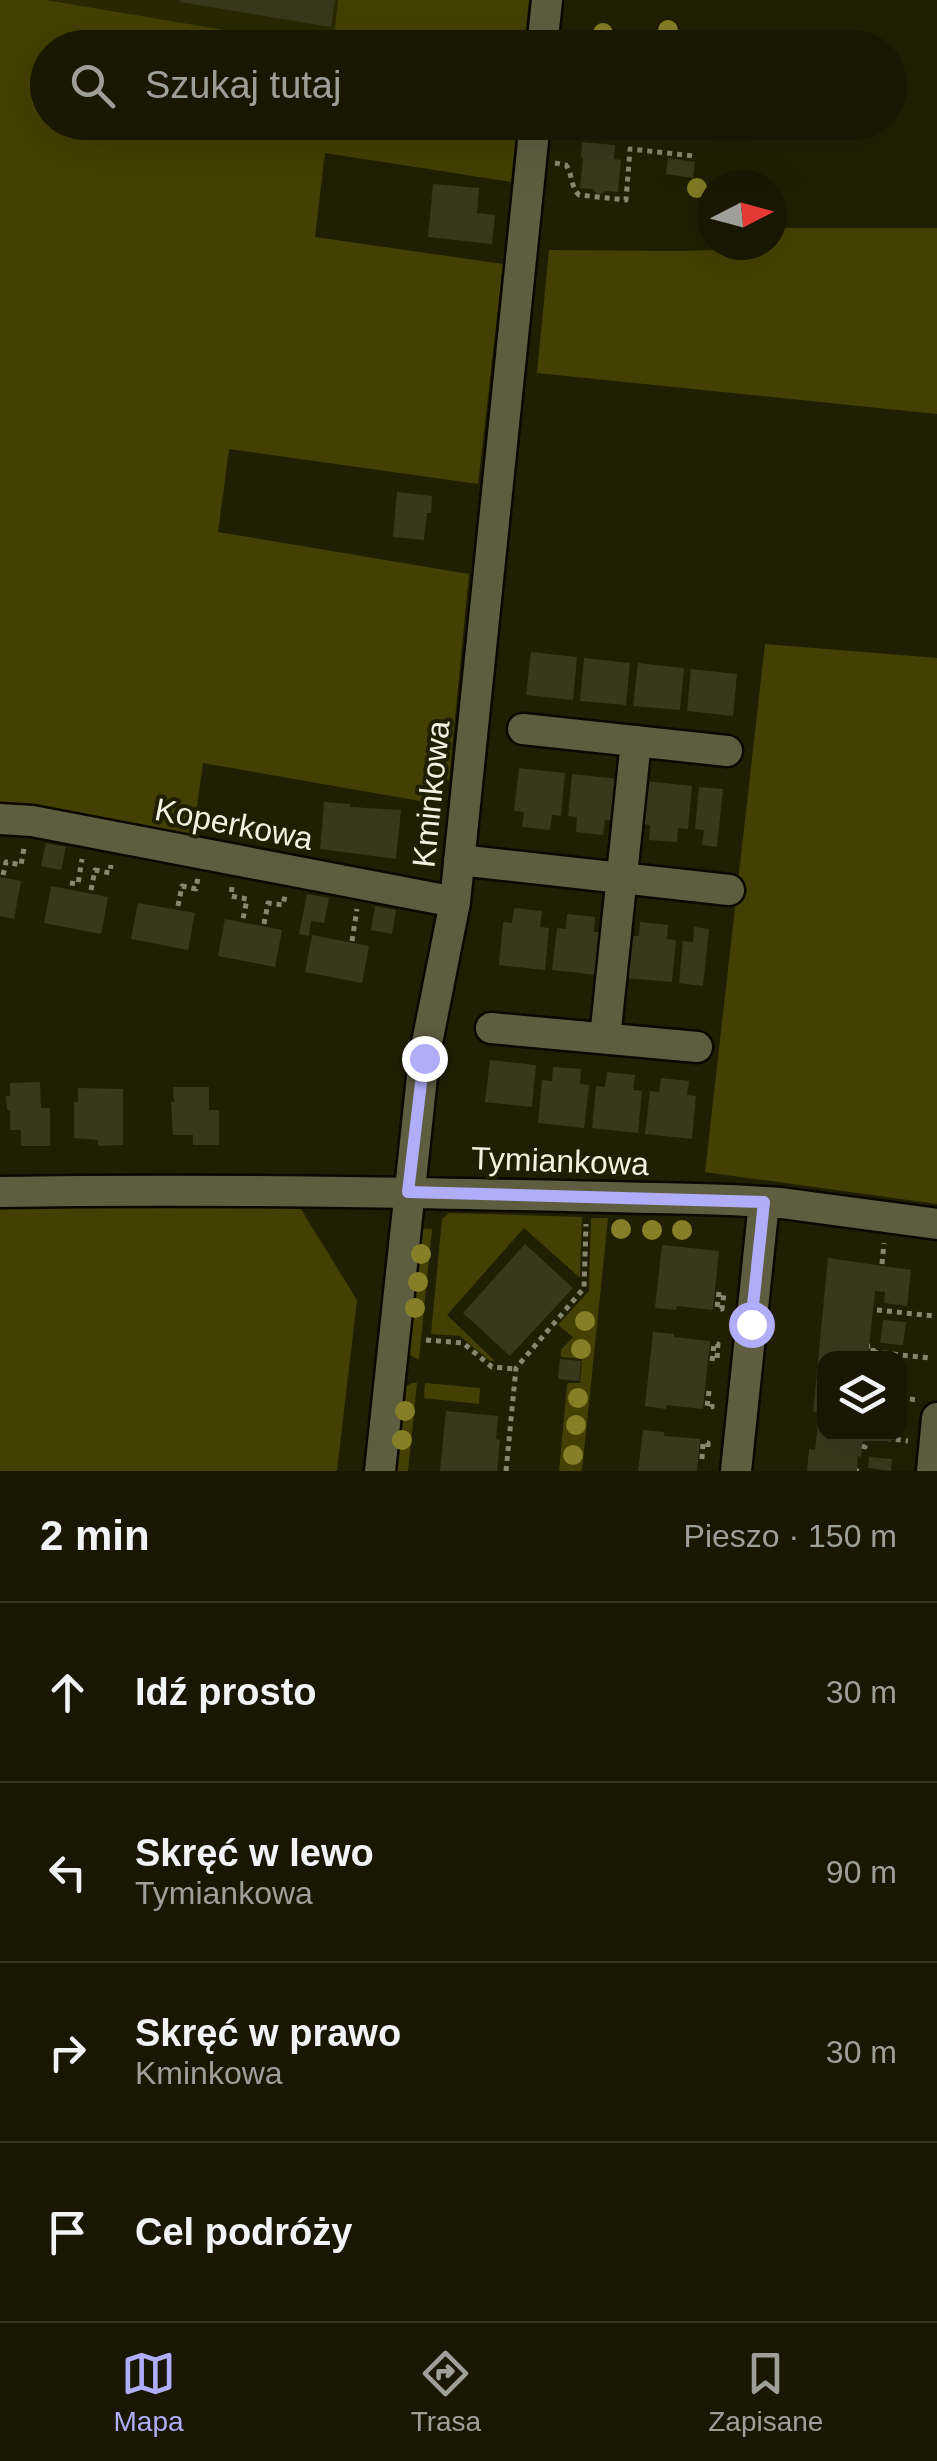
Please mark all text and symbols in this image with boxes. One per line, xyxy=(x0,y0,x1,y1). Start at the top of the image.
search box xyxy=(30,30,907,140)
icon: search xyxy=(65,58,120,113)
text: Szukaj tutaj xyxy=(145,64,341,106)
north arrow xyxy=(697,170,787,260)
street label: Kminkowa xyxy=(405,719,457,869)
street label: Koperkowa xyxy=(152,791,316,857)
route end xyxy=(402,1036,448,1082)
street label: Tymiankowa xyxy=(471,1140,650,1182)
route start xyxy=(729,1302,775,1348)
map controls xyxy=(817,1351,907,1441)
button: layers xyxy=(817,1351,907,1441)
text: 2 min xyxy=(40,1512,150,1559)
text: Pieszo · 150 m xyxy=(684,1518,897,1554)
icon: ahead xyxy=(40,1665,95,1720)
text: Idź prosto xyxy=(135,1671,317,1713)
text: 30 m xyxy=(826,1674,897,1710)
text: Skręć w lewo xyxy=(135,1832,374,1874)
icon: left xyxy=(40,1845,95,1900)
text: 90 m xyxy=(826,1854,897,1890)
text: Tymiankowa xyxy=(135,1875,313,1911)
text: Skręć w prawo xyxy=(135,2012,401,2054)
icon: right xyxy=(40,2025,95,2080)
text: 30 m xyxy=(826,2034,897,2070)
text: Kminkowa xyxy=(135,2055,283,2091)
icon: arrive xyxy=(40,2205,95,2260)
text: Cel podróży xyxy=(135,2211,352,2253)
tab: Mapa xyxy=(114,2346,184,2438)
tab: Trasa xyxy=(411,2346,481,2438)
tab: Zapisane xyxy=(708,2346,823,2438)

